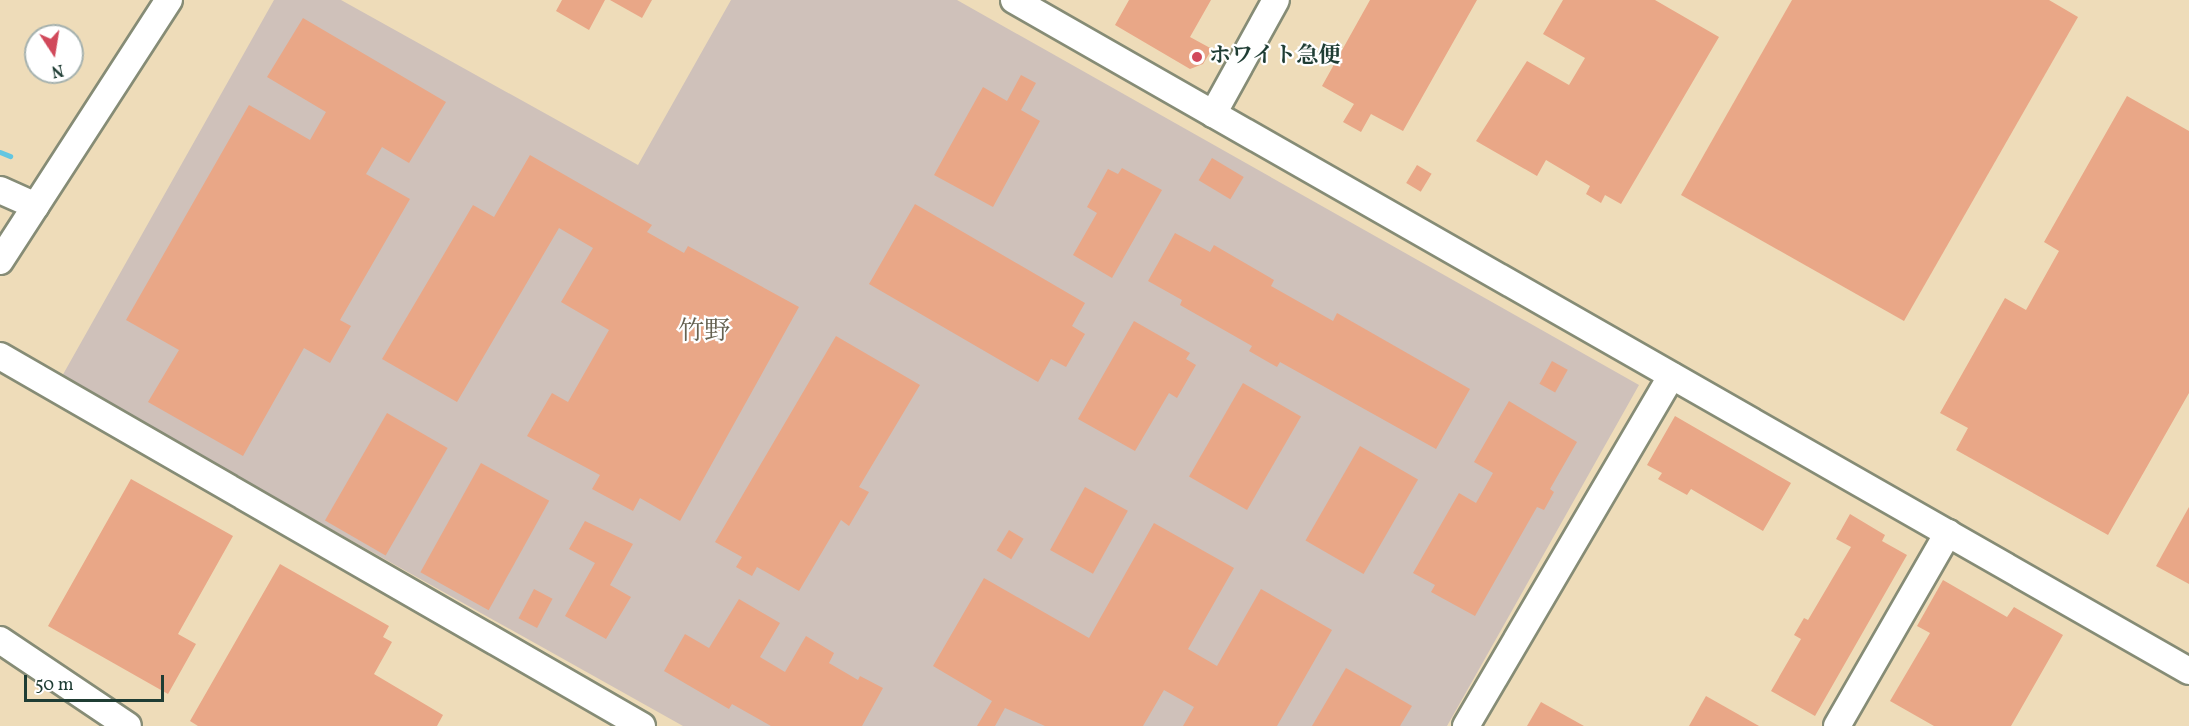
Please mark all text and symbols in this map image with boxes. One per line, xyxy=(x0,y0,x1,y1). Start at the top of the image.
north arrow xyxy=(24,24,84,84)
place label: ホワイト急便 xyxy=(1209,44,1341,70)
marker: ホワイト急便 xyxy=(1190,50,1204,64)
text: N xyxy=(49,58,65,82)
district label: 竹野 xyxy=(678,317,730,349)
scale bar xyxy=(27,663,166,701)
text: 50 m xyxy=(35,673,74,698)

